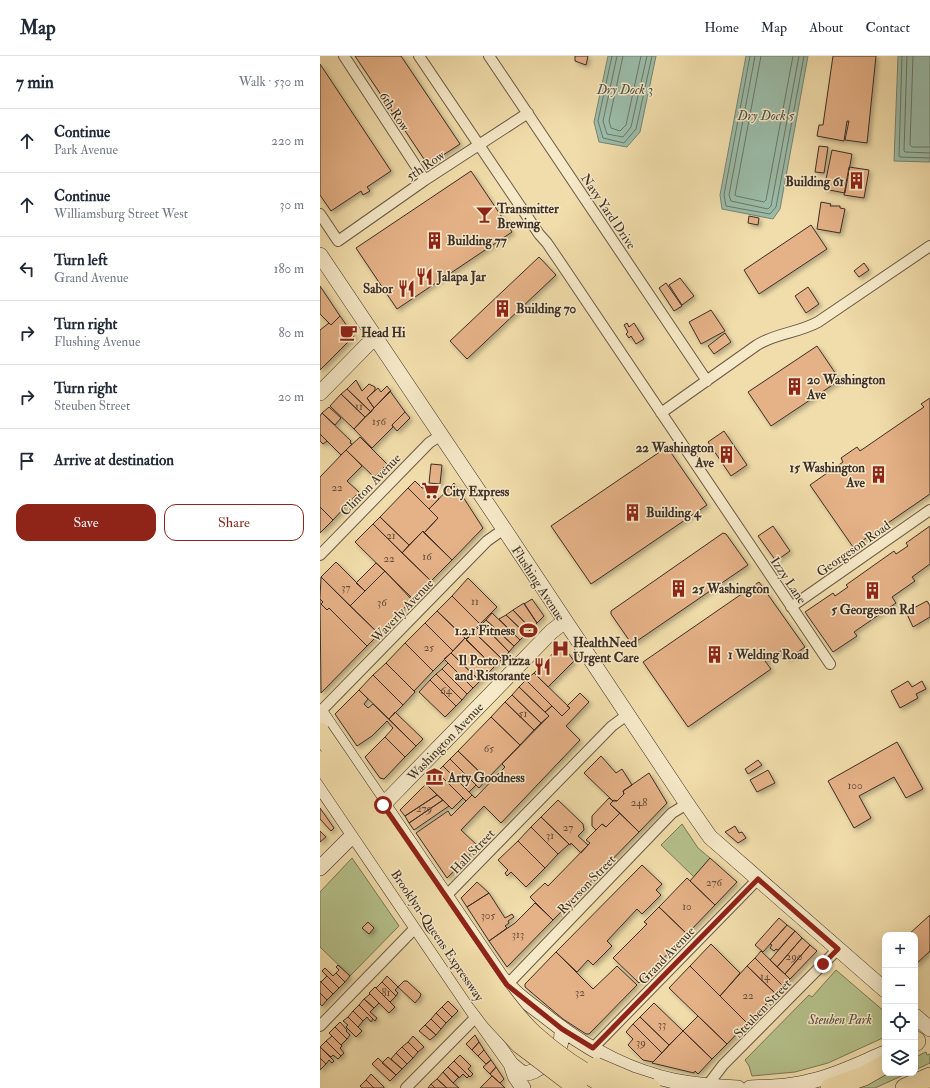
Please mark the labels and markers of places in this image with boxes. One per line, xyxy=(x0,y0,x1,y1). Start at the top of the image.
building icon: Building 61 xyxy=(847,171,867,191)
place label: Building 61 xyxy=(785,174,844,191)
place label: Transmitter Brewing xyxy=(496,201,560,233)
bar icon: Transmitter Brewing xyxy=(474,205,494,225)
building icon: Building 77 xyxy=(424,230,444,250)
place label: Building 77 xyxy=(447,233,508,250)
restaurant icon: Jalapa Jar xyxy=(414,266,434,286)
place label: Jalapa Jar xyxy=(436,269,487,286)
restaurant icon: Sabor xyxy=(396,278,416,298)
place label: Sabor xyxy=(363,281,394,297)
building icon: Building 70 xyxy=(493,298,513,318)
place label: Building 70 xyxy=(516,301,577,318)
cafe icon: Head Hi xyxy=(338,322,358,342)
place label: Head Hi xyxy=(361,325,406,341)
place label: 20 Washington Ave xyxy=(806,372,886,403)
building icon: 20 Washington Ave xyxy=(784,376,804,396)
place label: 22 Washington Ave xyxy=(636,440,715,471)
building icon: 22 Washington Ave xyxy=(717,444,737,464)
place label: 15 Washington Ave xyxy=(790,460,866,491)
building icon: 15 Washington Ave xyxy=(868,464,888,484)
supermarket icon: City Express xyxy=(420,481,440,501)
place label: City Express xyxy=(443,484,510,501)
building icon: Building 4 xyxy=(623,502,643,522)
place label: Building 4 xyxy=(646,505,702,522)
building icon: 25 Washington xyxy=(669,578,689,598)
building icon: 5 Georgeson Rd xyxy=(863,580,883,600)
place label: 25 Washington xyxy=(692,581,770,598)
place label: 5 Georgeson Rd xyxy=(831,602,915,619)
sports icon: 1.2.1 Fitness xyxy=(518,620,538,640)
place label: 1.2.1 Fitness xyxy=(455,623,516,639)
place label: HealthNeed Urgent Care xyxy=(573,635,639,667)
hospital icon: HealthNeed Urgent Care xyxy=(550,639,570,659)
building icon: 1 Welding Road xyxy=(705,644,725,664)
place label: 1 Welding Road xyxy=(728,647,810,664)
place label: Il Porto Pizza and Ristorante xyxy=(455,653,531,684)
restaurant icon: Il Porto Pizza and Ristorante xyxy=(533,657,553,677)
museum icon: Arty Goodness xyxy=(425,767,445,787)
place label: Arty Goodness xyxy=(447,770,525,787)

